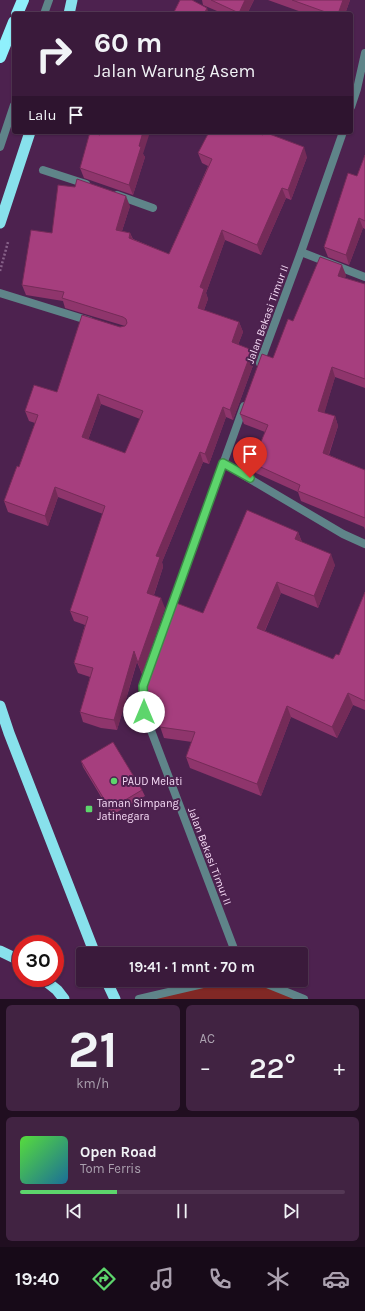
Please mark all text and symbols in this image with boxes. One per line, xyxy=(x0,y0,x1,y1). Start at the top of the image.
text: 60 m xyxy=(94,26,162,59)
icon: right xyxy=(28,28,80,80)
text: Jalan Warung Asem xyxy=(94,60,255,82)
icon: arrive xyxy=(65,104,87,126)
text: Lalu xyxy=(28,106,57,124)
street label: Jalan Bekasi Timur II xyxy=(244,263,291,365)
pin xyxy=(233,437,267,478)
icon: arrive xyxy=(239,443,261,465)
position arrow xyxy=(123,691,165,733)
place label: PAUD Melati xyxy=(122,775,183,788)
marker: PAUD Melati xyxy=(109,776,119,786)
place label: Taman Simpang Jatinegara xyxy=(97,797,180,823)
marker: Taman Simpang Jatinegara xyxy=(84,804,94,814)
street label: Jalan Bekasi Timur II xyxy=(185,805,234,907)
speed limit sign: 30 xyxy=(12,935,64,987)
text: 19:41 · 1 mnt · 70 m xyxy=(129,958,255,976)
text: 21 xyxy=(68,1019,118,1080)
text: AC xyxy=(200,1031,215,1046)
text: 22° xyxy=(249,1050,296,1086)
text: − xyxy=(200,1055,211,1081)
text: + xyxy=(333,1055,345,1081)
text: km/h xyxy=(76,1076,109,1091)
text: Open Road xyxy=(80,1143,157,1161)
text: Tom Ferris xyxy=(80,1161,141,1176)
icon: previous xyxy=(63,1200,85,1222)
icon: pause xyxy=(171,1200,193,1222)
icon: next xyxy=(280,1200,302,1222)
icon: directions xyxy=(90,1265,118,1293)
icon: music xyxy=(148,1265,176,1293)
icon: phone xyxy=(206,1265,234,1293)
icon: climate xyxy=(264,1265,292,1293)
icon: car xyxy=(322,1265,350,1293)
text: 19:40 xyxy=(15,1268,59,1290)

